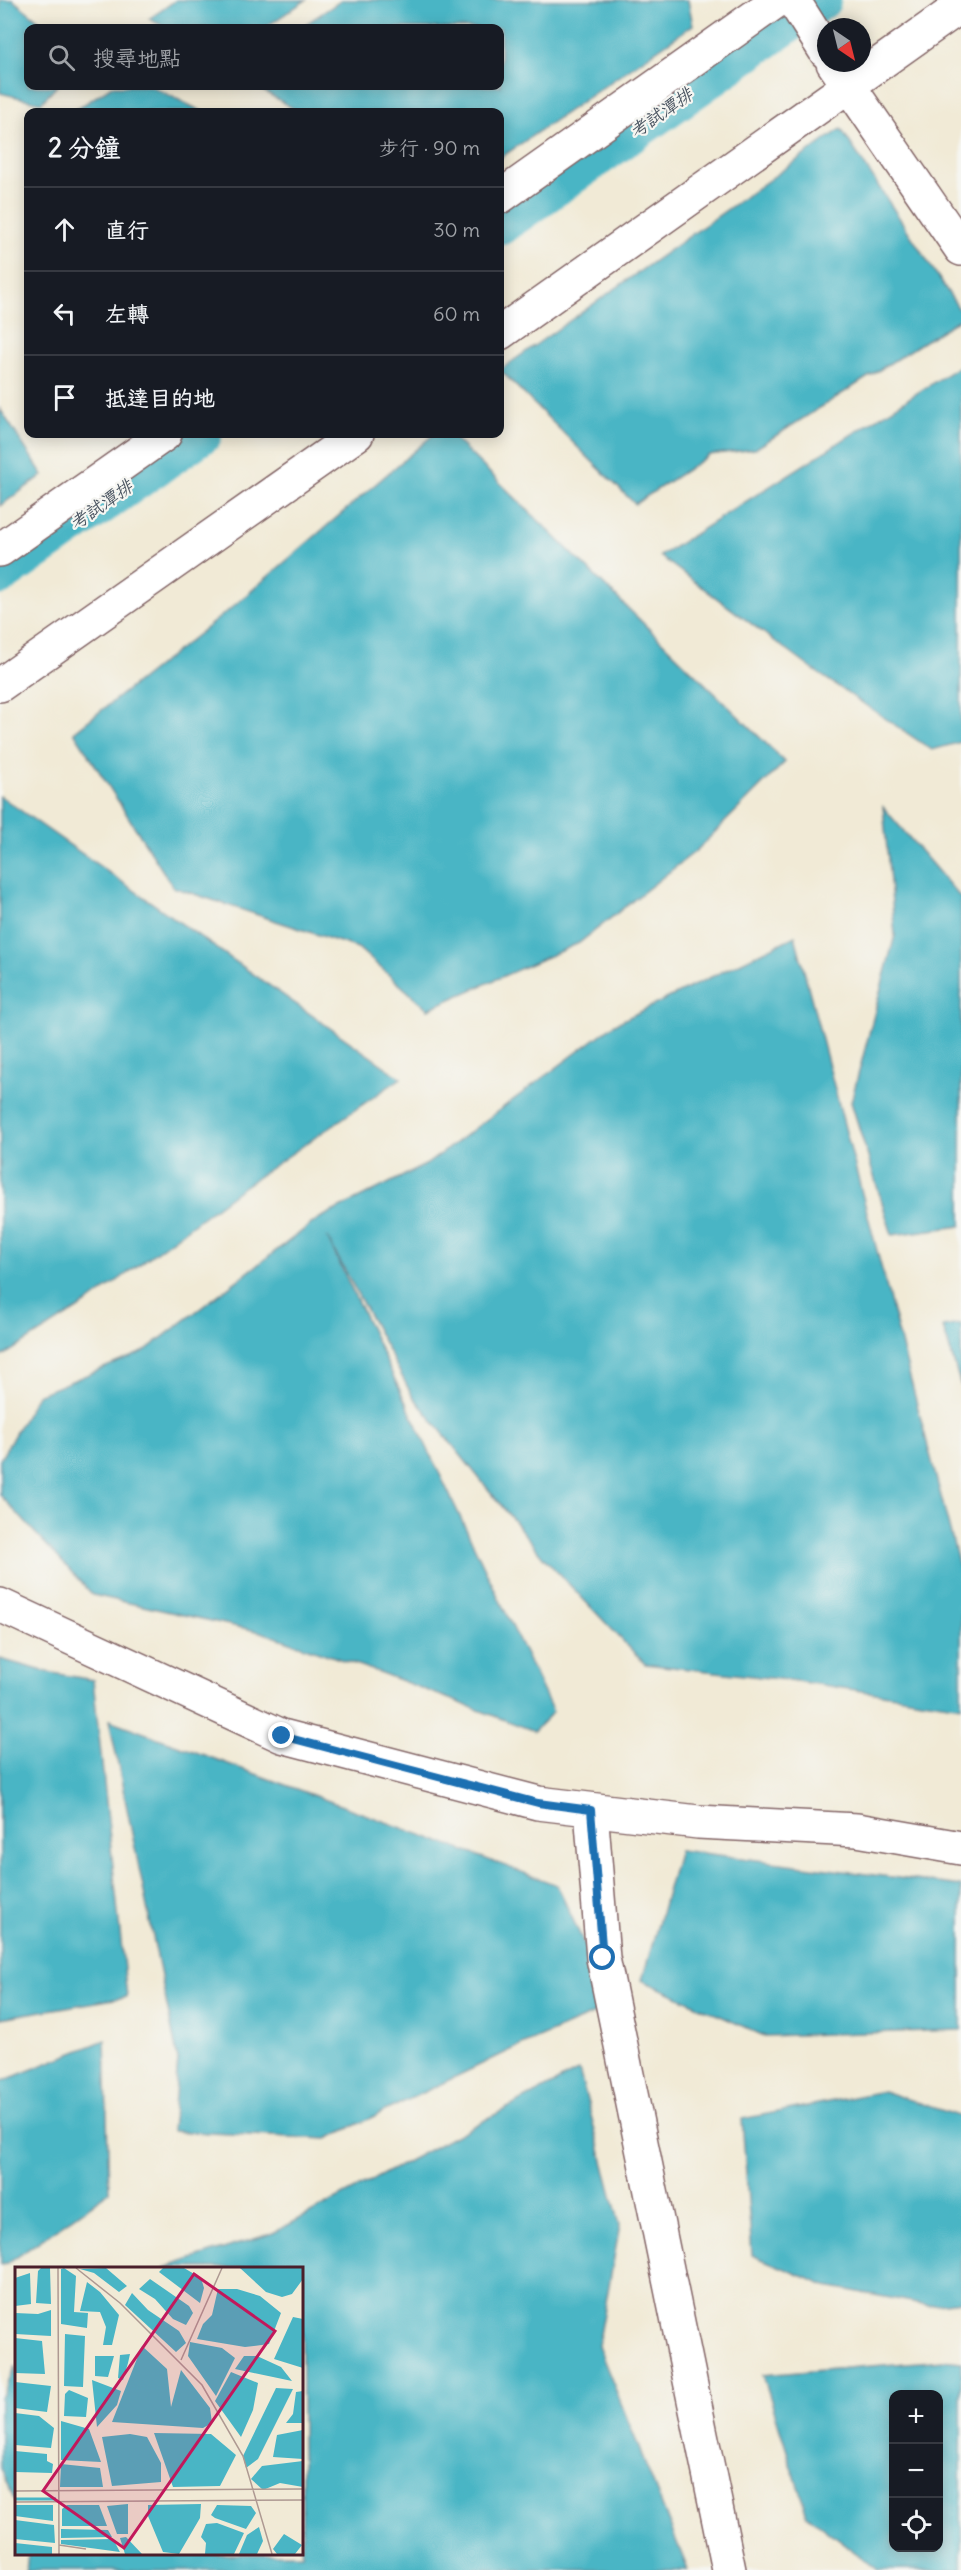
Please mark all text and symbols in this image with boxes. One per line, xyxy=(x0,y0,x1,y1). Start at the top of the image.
north arrow xyxy=(817,18,871,72)
search box xyxy=(24,24,504,90)
icon: search xyxy=(45,41,78,74)
text: 搜尋地點 xyxy=(93,44,181,72)
water label: 考試潭排 xyxy=(625,81,698,143)
text: 2 分鐘 xyxy=(48,131,120,164)
text: 步行 · 90 m xyxy=(379,135,480,160)
icon: ahead xyxy=(48,213,81,246)
text: 直行 xyxy=(105,216,149,244)
text: 30 m xyxy=(433,217,480,242)
icon: left xyxy=(48,297,81,330)
text: 左轉 xyxy=(105,300,149,328)
text: 60 m xyxy=(433,301,480,326)
icon: arrive xyxy=(48,381,81,414)
text: 抵達目的地 xyxy=(105,384,215,412)
water label: 考試潭排 xyxy=(65,473,138,535)
route end xyxy=(268,1722,294,1748)
route start xyxy=(589,1944,615,1970)
inset map xyxy=(15,2267,303,2555)
map controls xyxy=(889,2390,943,2552)
button: + xyxy=(889,2390,943,2444)
button: − xyxy=(889,2444,943,2498)
button: locate xyxy=(889,2498,943,2552)

